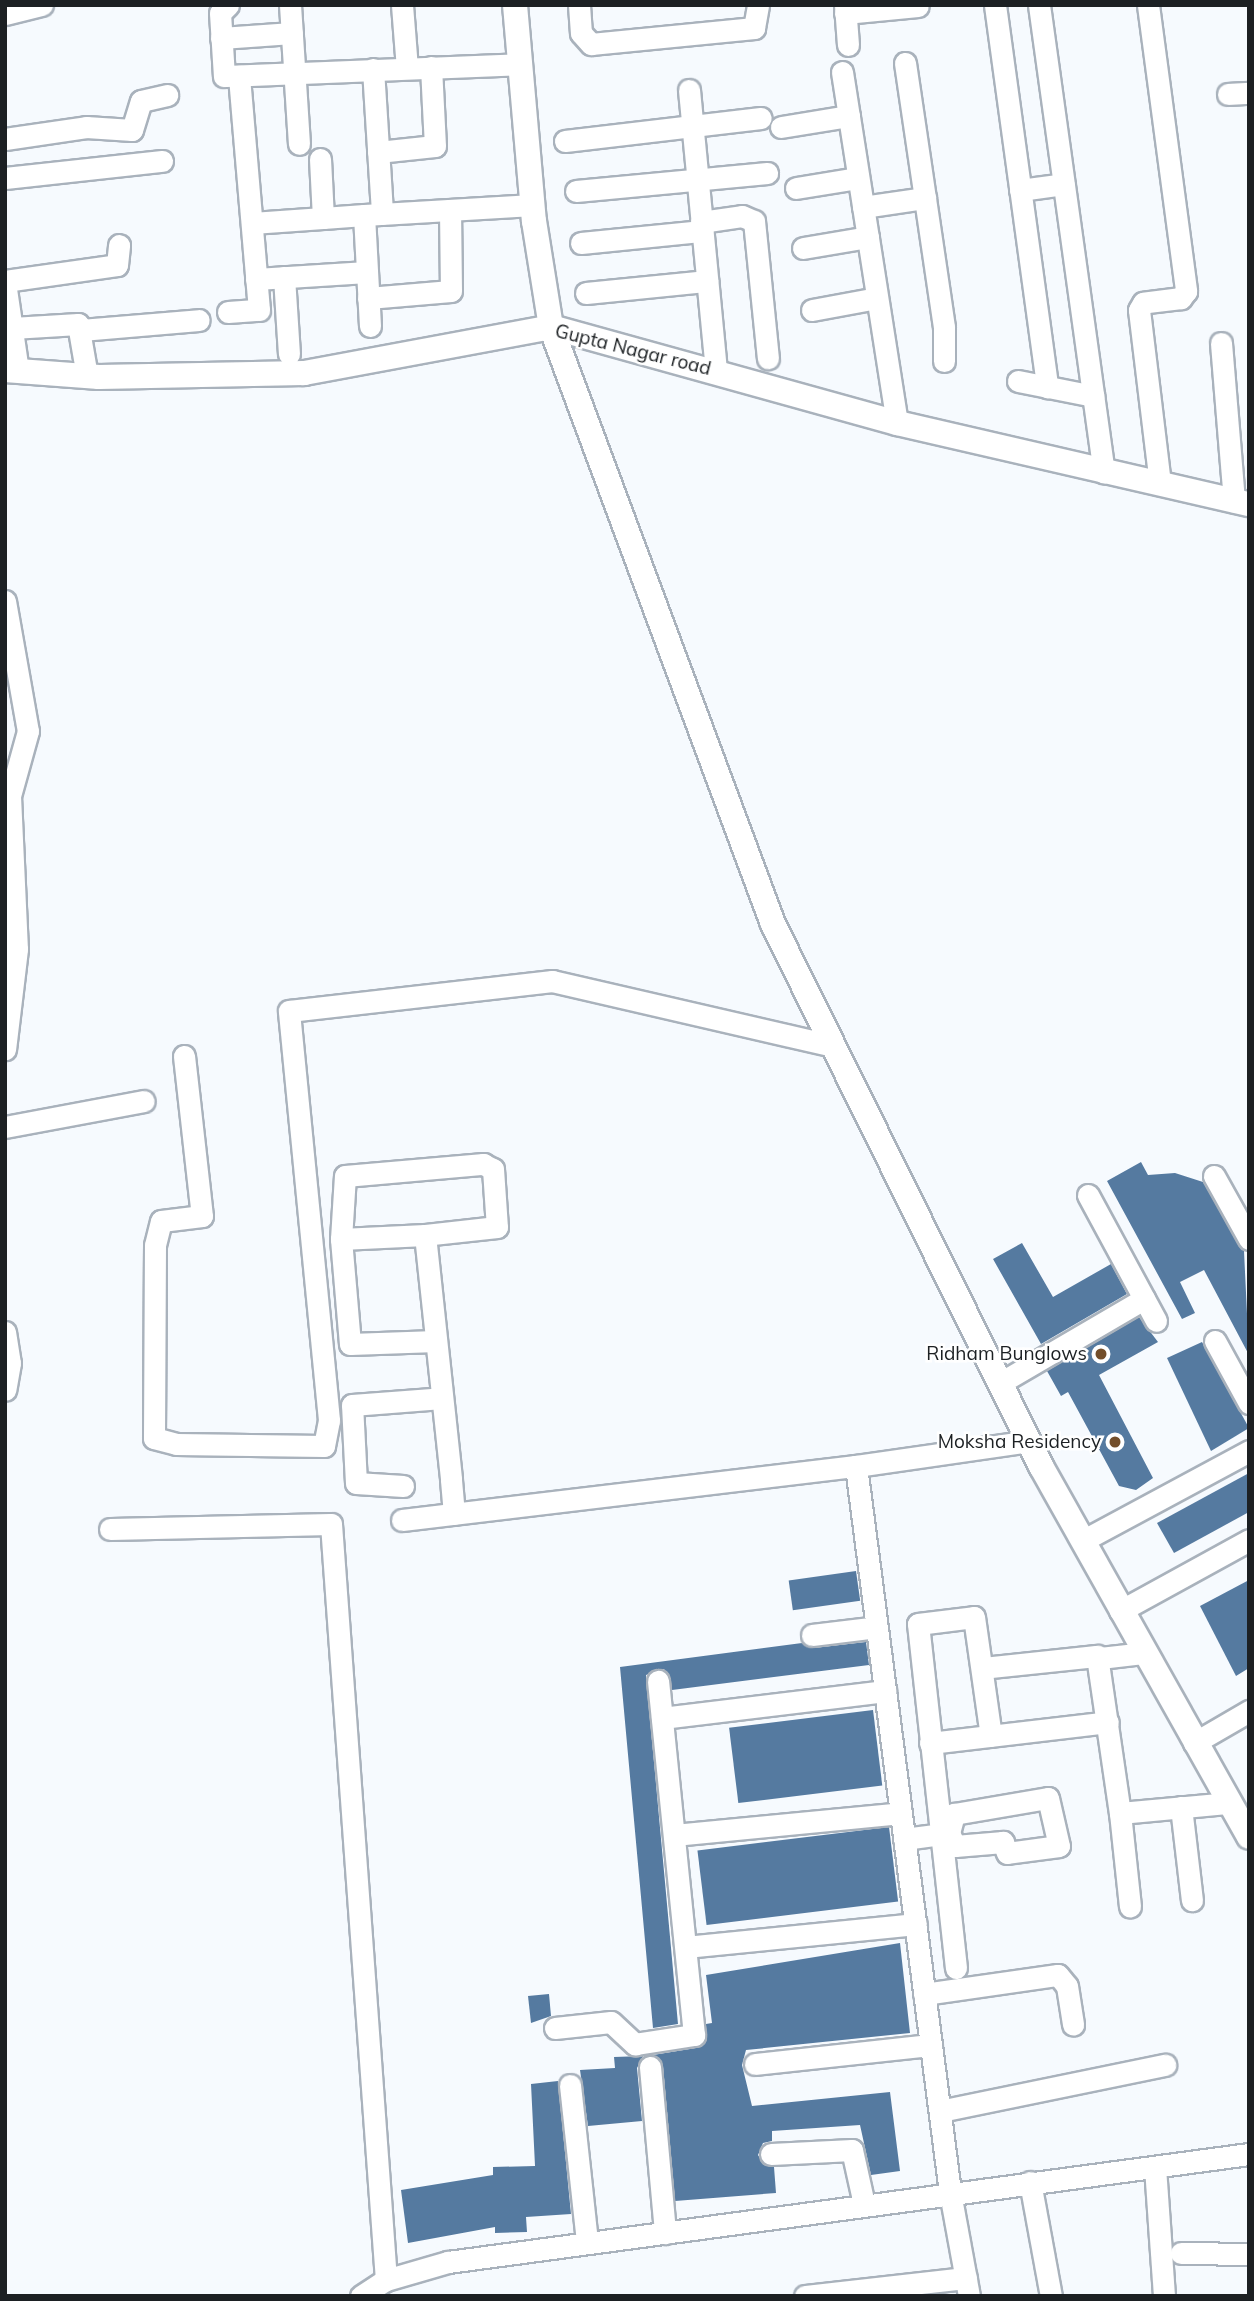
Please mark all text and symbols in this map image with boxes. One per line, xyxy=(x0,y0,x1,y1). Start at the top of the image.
street label: Gupta Nagar road xyxy=(553,320,713,380)
place label: Ridham Bunglows xyxy=(926,1343,1087,1365)
marker: Ridham Bunglows xyxy=(1093,1346,1109,1362)
place label: Moksha Residency xyxy=(938,1431,1101,1453)
marker: Moksha Residency xyxy=(1107,1434,1123,1450)

